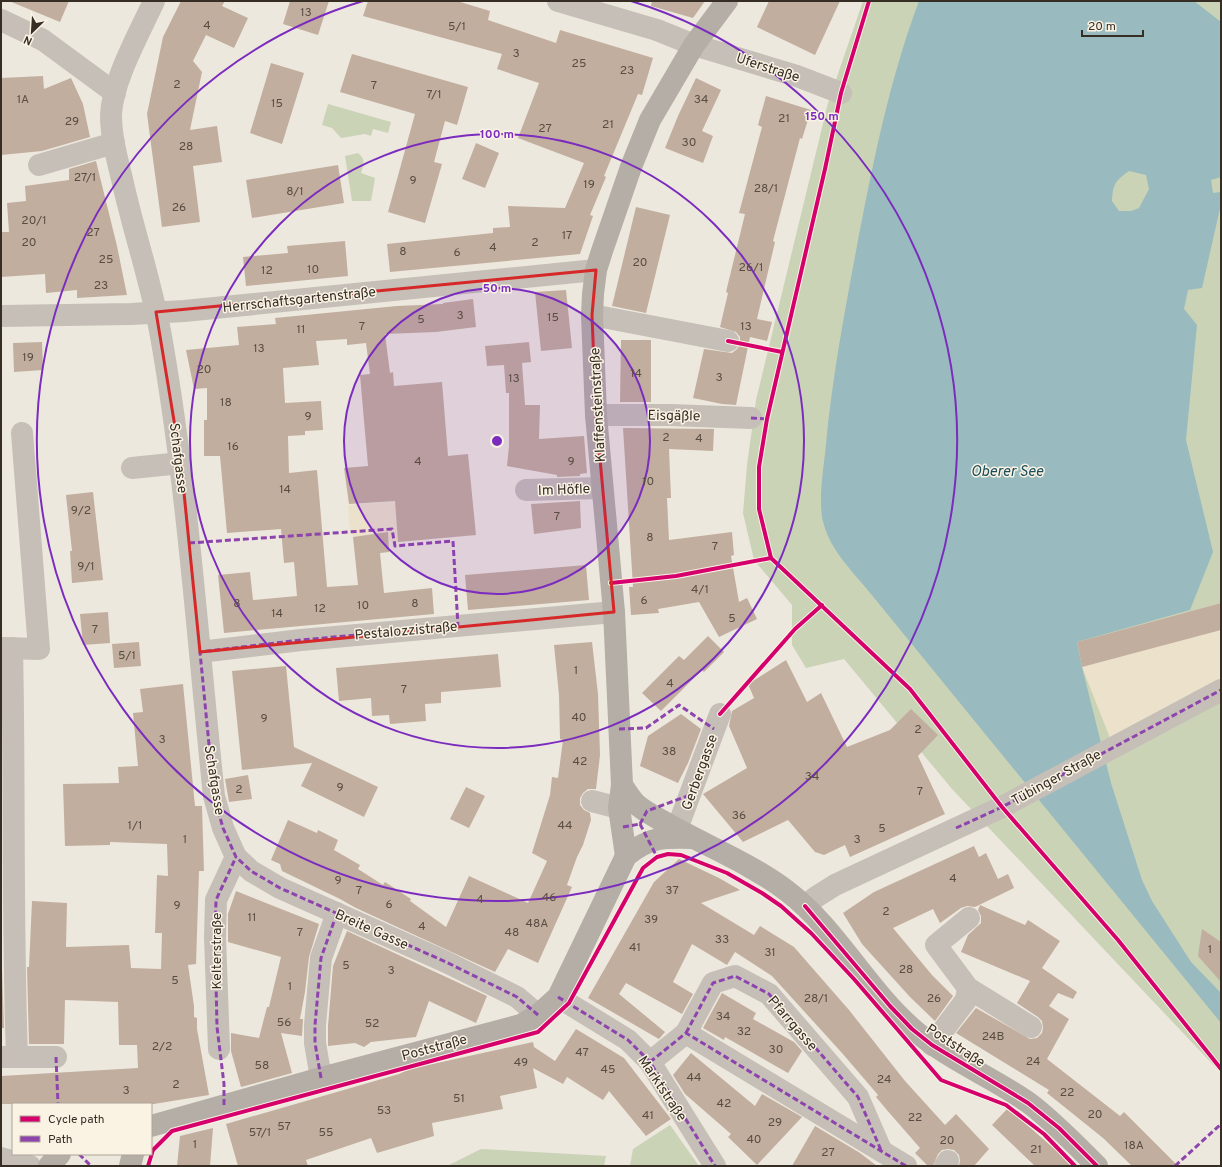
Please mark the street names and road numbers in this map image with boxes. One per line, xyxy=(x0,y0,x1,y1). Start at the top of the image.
street label: Uferstraße xyxy=(734,50,801,87)
street label: Herrschaftsgartenstraße xyxy=(222,284,377,317)
street label: Klaffensteinstraße xyxy=(587,347,610,463)
street label: Eisgäßle xyxy=(647,408,700,425)
street label: Schafgasse xyxy=(165,422,190,494)
street label: Im Höfle xyxy=(538,481,591,500)
street label: Pestalozzistraße xyxy=(354,619,458,644)
street label: Gerbergasse xyxy=(679,732,722,813)
street label: Schafgasse xyxy=(200,744,227,816)
street label: Tübinger Straße xyxy=(1009,747,1105,810)
street label: Breite Gasse xyxy=(332,907,411,954)
street label: Kelterstraße xyxy=(209,912,226,990)
street label: Pfarrgasse xyxy=(763,993,820,1055)
street label: Poststraße xyxy=(922,1021,988,1072)
street label: Poststraße xyxy=(400,1032,469,1065)
street label: Marktstraße xyxy=(634,1053,690,1125)

